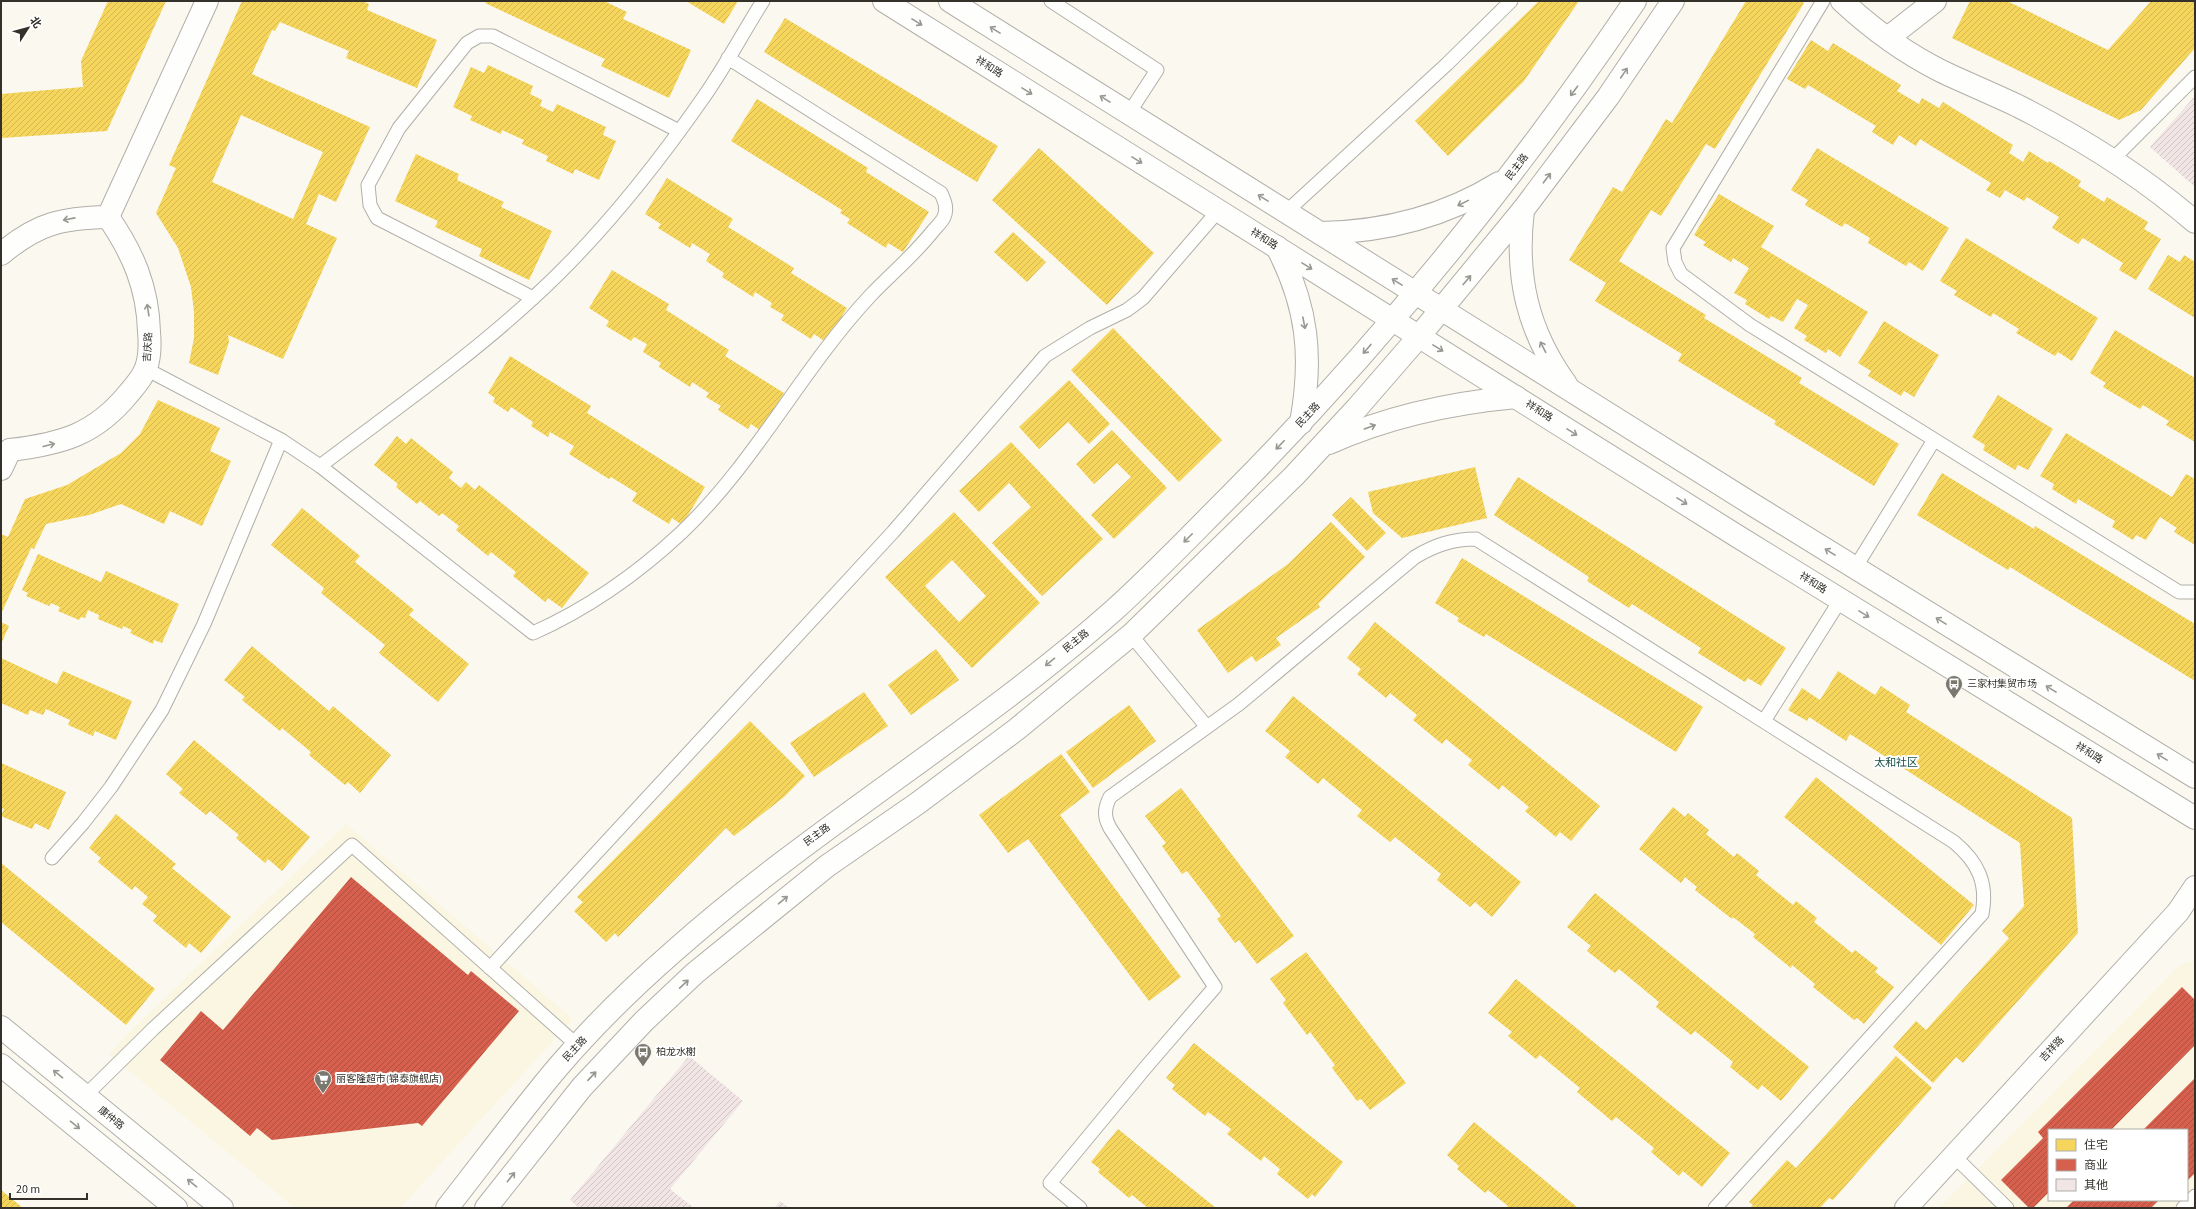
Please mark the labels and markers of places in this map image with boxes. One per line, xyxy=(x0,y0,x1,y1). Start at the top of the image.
bus stop icon: 三家村集贸市场 xyxy=(1944,674,1964,699)
place label: 三家村集贸市场 xyxy=(1967,677,2037,691)
bus stop icon: 柏龙水榭 xyxy=(633,1042,653,1067)
place label: 柏龙水榭 xyxy=(656,1045,696,1059)
supermarket icon: 丽客隆超市(锦泰旗舰店) xyxy=(313,1069,333,1094)
place label: 丽客隆超市(锦泰旗舰店) xyxy=(336,1072,442,1086)

